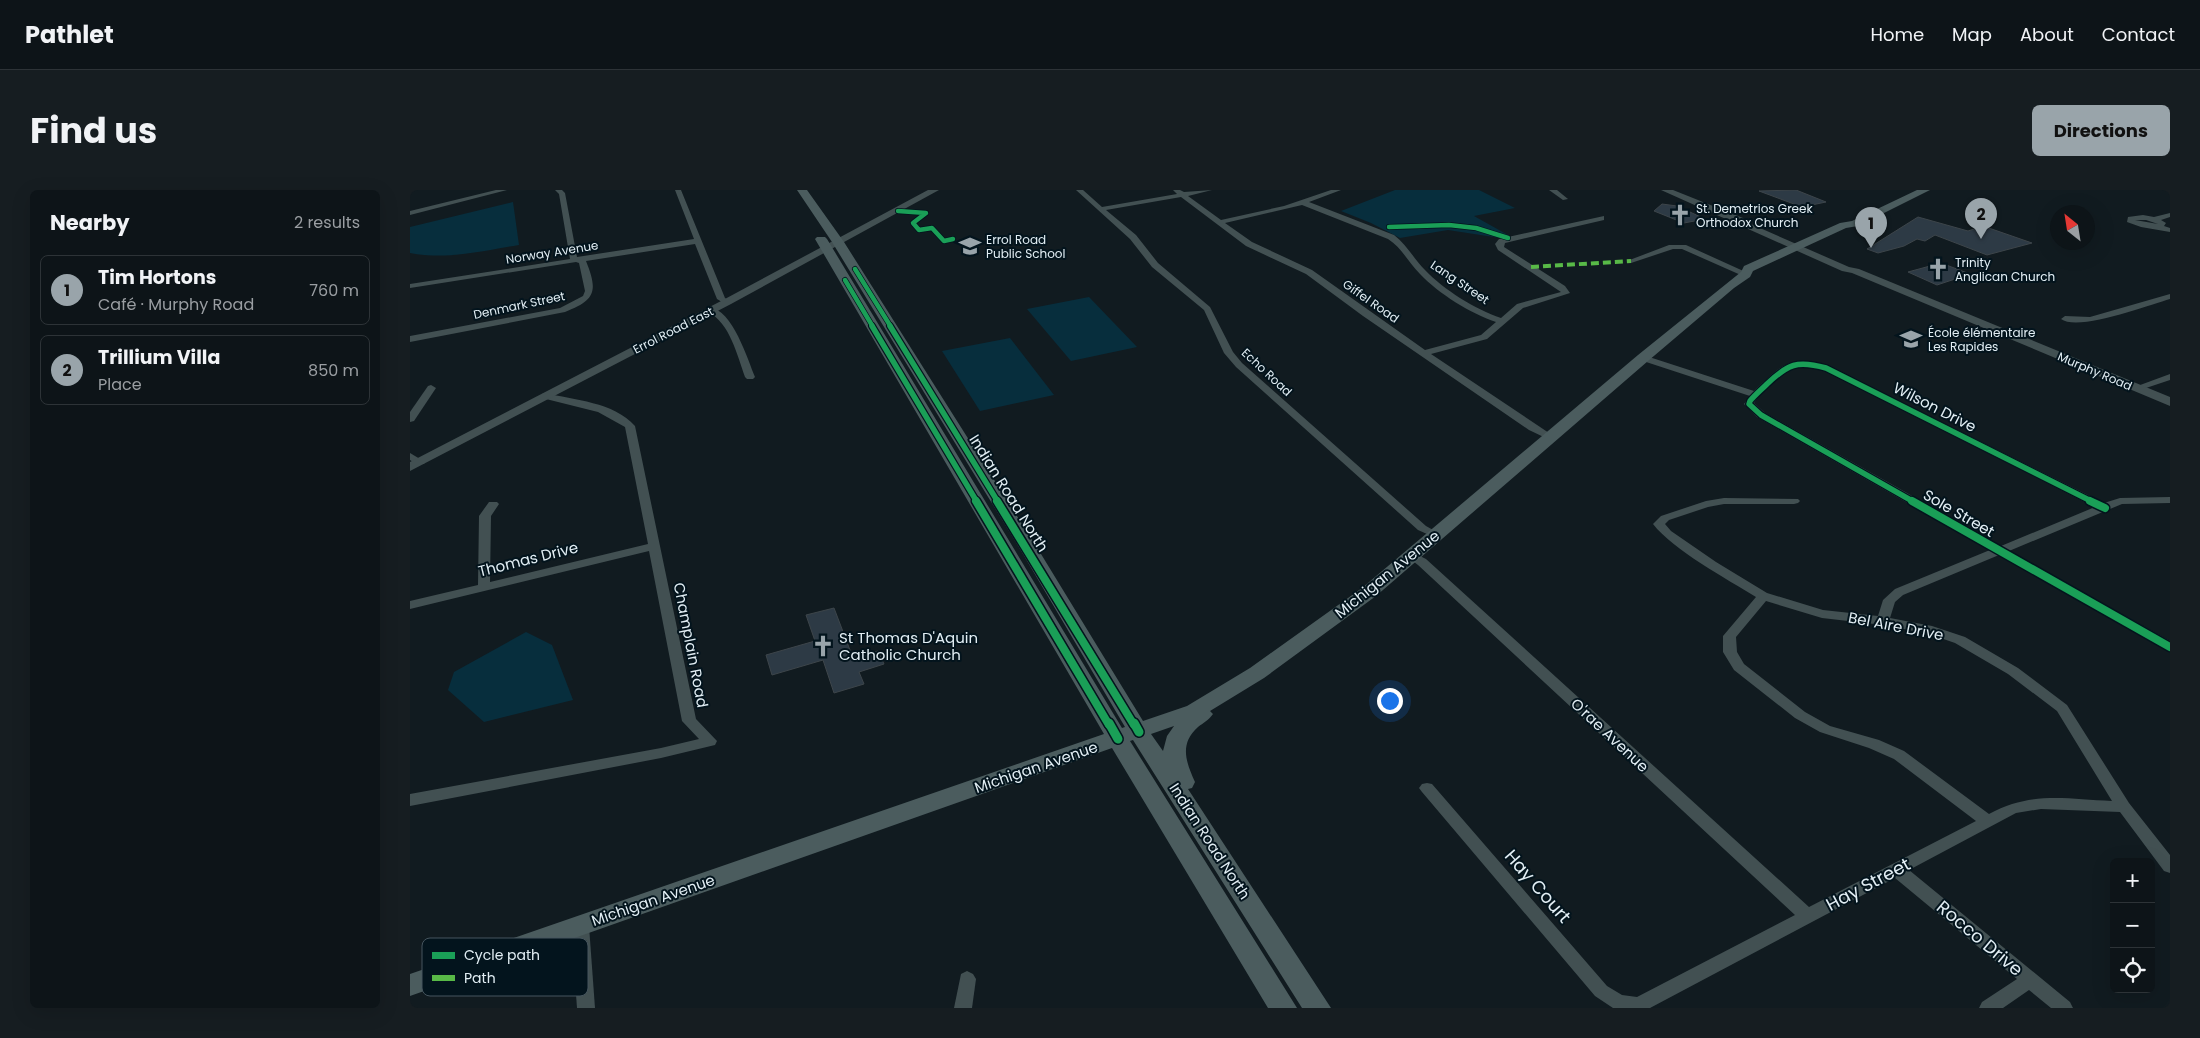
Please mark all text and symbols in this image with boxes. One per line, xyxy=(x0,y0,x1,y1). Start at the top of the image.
text: Pathlet xyxy=(25,18,114,51)
text: Home xyxy=(1870,22,1924,47)
text: Map xyxy=(1952,22,1992,47)
text: About xyxy=(2020,22,2074,47)
text: Contact xyxy=(2102,22,2175,47)
button: Directions xyxy=(2032,105,2170,156)
text: Find us xyxy=(30,106,157,155)
pin: 2 xyxy=(1965,198,1997,239)
place label: St. Demetrios Greek Orthodox Church xyxy=(1696,200,1813,231)
church icon: St. Demetrios Greek Orthodox Church xyxy=(1667,202,1693,228)
north arrow xyxy=(2050,205,2095,250)
pin: 1 xyxy=(1855,207,1887,248)
text: Nearby xyxy=(50,208,130,237)
text: 2 results xyxy=(294,211,360,234)
place label: Errol Road Public School xyxy=(986,231,1066,262)
school or university icon: Errol Road Public School xyxy=(957,233,983,259)
street label: Norway Avenue xyxy=(504,236,600,268)
place label: Trinity Anglican Church xyxy=(1955,254,2055,285)
street label: Lang Street xyxy=(1427,256,1493,308)
church icon: Trinity Anglican Church xyxy=(1925,256,1951,282)
text: Tim Hortons xyxy=(98,264,216,291)
street label: Giffel Road xyxy=(1340,275,1402,327)
text: 1 xyxy=(64,279,70,302)
text: 760 m xyxy=(309,279,359,302)
street label: Denmark Street xyxy=(472,287,566,323)
text: Café · Murphy Road xyxy=(98,293,254,316)
street label: Errol Road East xyxy=(630,302,716,358)
place label: École élémentaire Les Rapides xyxy=(1928,324,2035,355)
school or university icon: École élémentaire Les Rapides xyxy=(1898,326,1924,352)
text: Trillium Villa xyxy=(98,344,220,371)
street label: Echo Road xyxy=(1238,344,1296,400)
street label: Murphy Road xyxy=(2055,348,2135,394)
text: 2 xyxy=(62,359,72,382)
text: 850 m xyxy=(308,359,359,382)
text: Place xyxy=(98,373,142,396)
street label: Wilson Drive xyxy=(1890,377,1980,437)
street label: Indian Road North xyxy=(964,430,1054,556)
street label: Sole Street xyxy=(1919,484,1999,542)
street label: Michigan Avenue xyxy=(1330,525,1444,623)
street label: Thomas Drive xyxy=(476,536,580,582)
street label: Champlain Road xyxy=(669,581,713,709)
street label: Bel Aire Drive xyxy=(1847,606,1945,646)
place label: St Thomas D'Aquin Catholic Church xyxy=(839,627,978,665)
church icon: St Thomas D'Aquin Catholic Church xyxy=(810,633,836,659)
your location xyxy=(1377,688,1403,714)
street label: O'rae Avenue xyxy=(1566,693,1654,777)
street label: Michigan Avenue xyxy=(971,736,1101,798)
street label: Indian Road North xyxy=(1165,779,1255,903)
street label: Hay Court xyxy=(1499,844,1577,928)
street label: Hay Street xyxy=(1821,851,1915,917)
map controls xyxy=(2110,858,2155,993)
button: + xyxy=(2110,858,2155,903)
street label: Michigan Avenue xyxy=(588,869,718,931)
street label: Rocco Drive xyxy=(1931,894,2029,982)
button: − xyxy=(2110,903,2155,948)
legend xyxy=(422,938,588,996)
text: Cycle path xyxy=(464,945,540,965)
button: locate xyxy=(2110,948,2155,993)
text: Path xyxy=(464,968,496,988)

